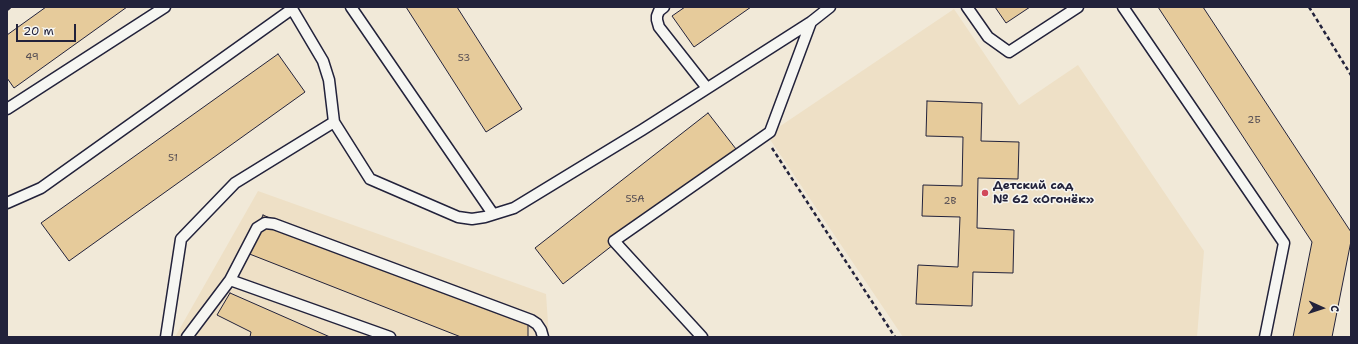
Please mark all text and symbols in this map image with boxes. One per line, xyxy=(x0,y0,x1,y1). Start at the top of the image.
scale bar xyxy=(18,16,78,42)
text: 20 m xyxy=(23,23,54,39)
house number: 49 xyxy=(25,51,39,63)
house number: 53 xyxy=(458,52,470,64)
house number: 2Б xyxy=(1247,114,1261,126)
house number: 51 xyxy=(168,152,178,164)
place label: Детский сад № 62 «Огонёк» xyxy=(993,179,1094,207)
marker: Детский сад № 62 «Огонёк» xyxy=(980,188,990,198)
house number: 55А xyxy=(625,193,645,205)
house number: 2В xyxy=(944,195,956,207)
north arrow xyxy=(1302,288,1342,328)
text: С xyxy=(1327,305,1342,312)

